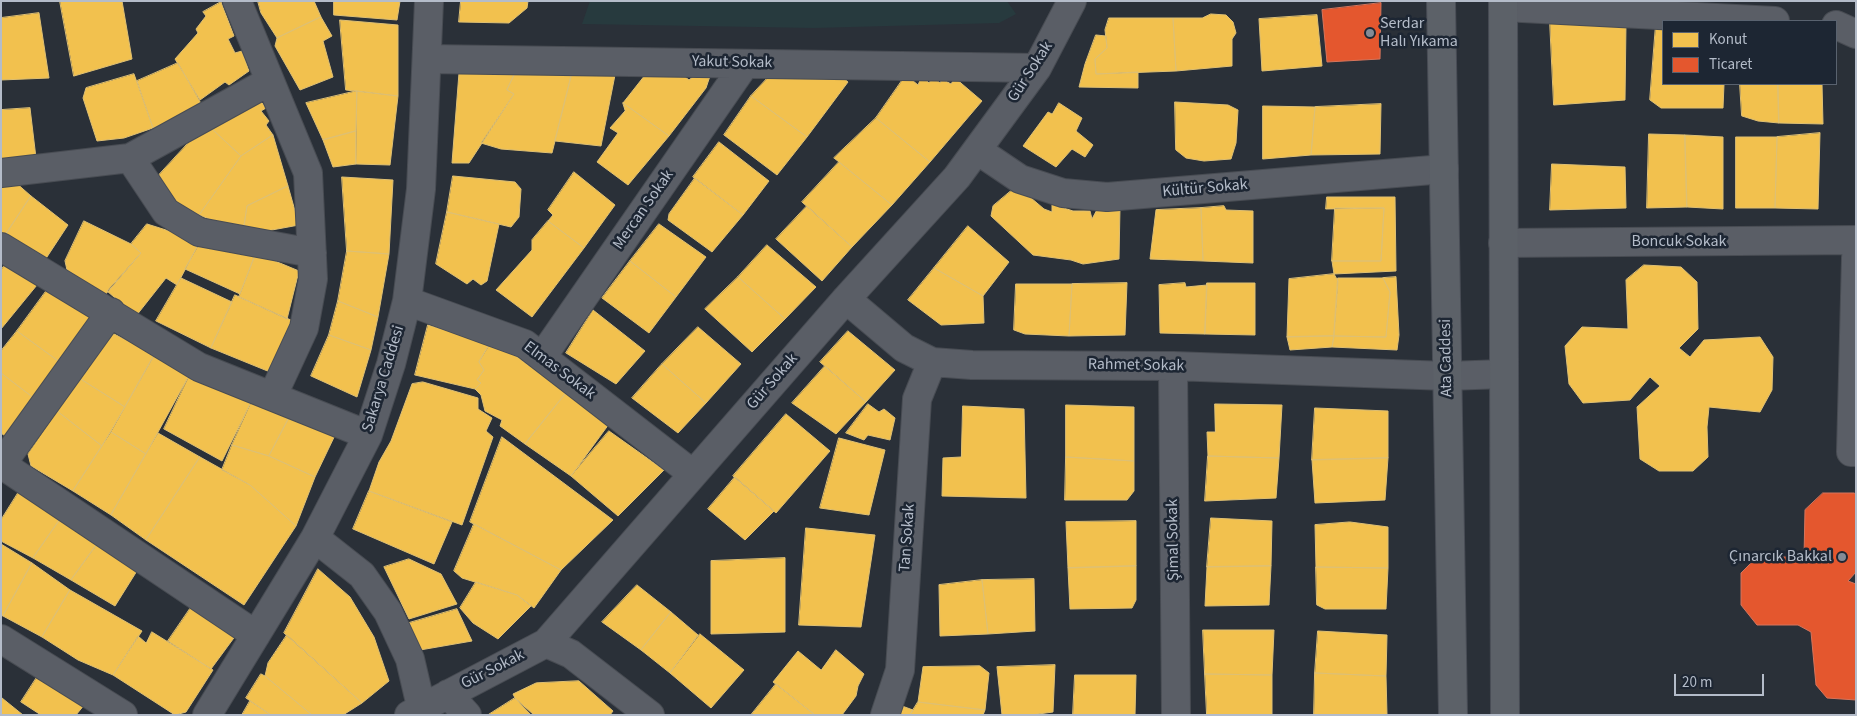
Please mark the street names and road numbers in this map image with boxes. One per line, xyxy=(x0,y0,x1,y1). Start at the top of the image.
street label: Gür Sokak xyxy=(1004,38,1058,106)
street label: Yakut Sokak xyxy=(692,53,772,73)
street label: Mercan Sokak xyxy=(609,166,679,254)
street label: Kültür Sokak xyxy=(1162,176,1248,202)
street label: Boncuk Sokak xyxy=(1632,232,1726,252)
street label: Ata Caddesi xyxy=(1437,319,1457,397)
street label: Sakarya Caddesi xyxy=(359,323,409,435)
street label: Elmas Sokak xyxy=(519,338,599,404)
street label: Gür Sokak xyxy=(743,350,803,414)
street label: Rahmet Sokak xyxy=(1088,356,1184,376)
street label: Şimal Sokak xyxy=(1164,499,1184,581)
street label: Tan Sokak xyxy=(896,503,920,573)
street label: Gür Sokak xyxy=(458,646,528,694)

